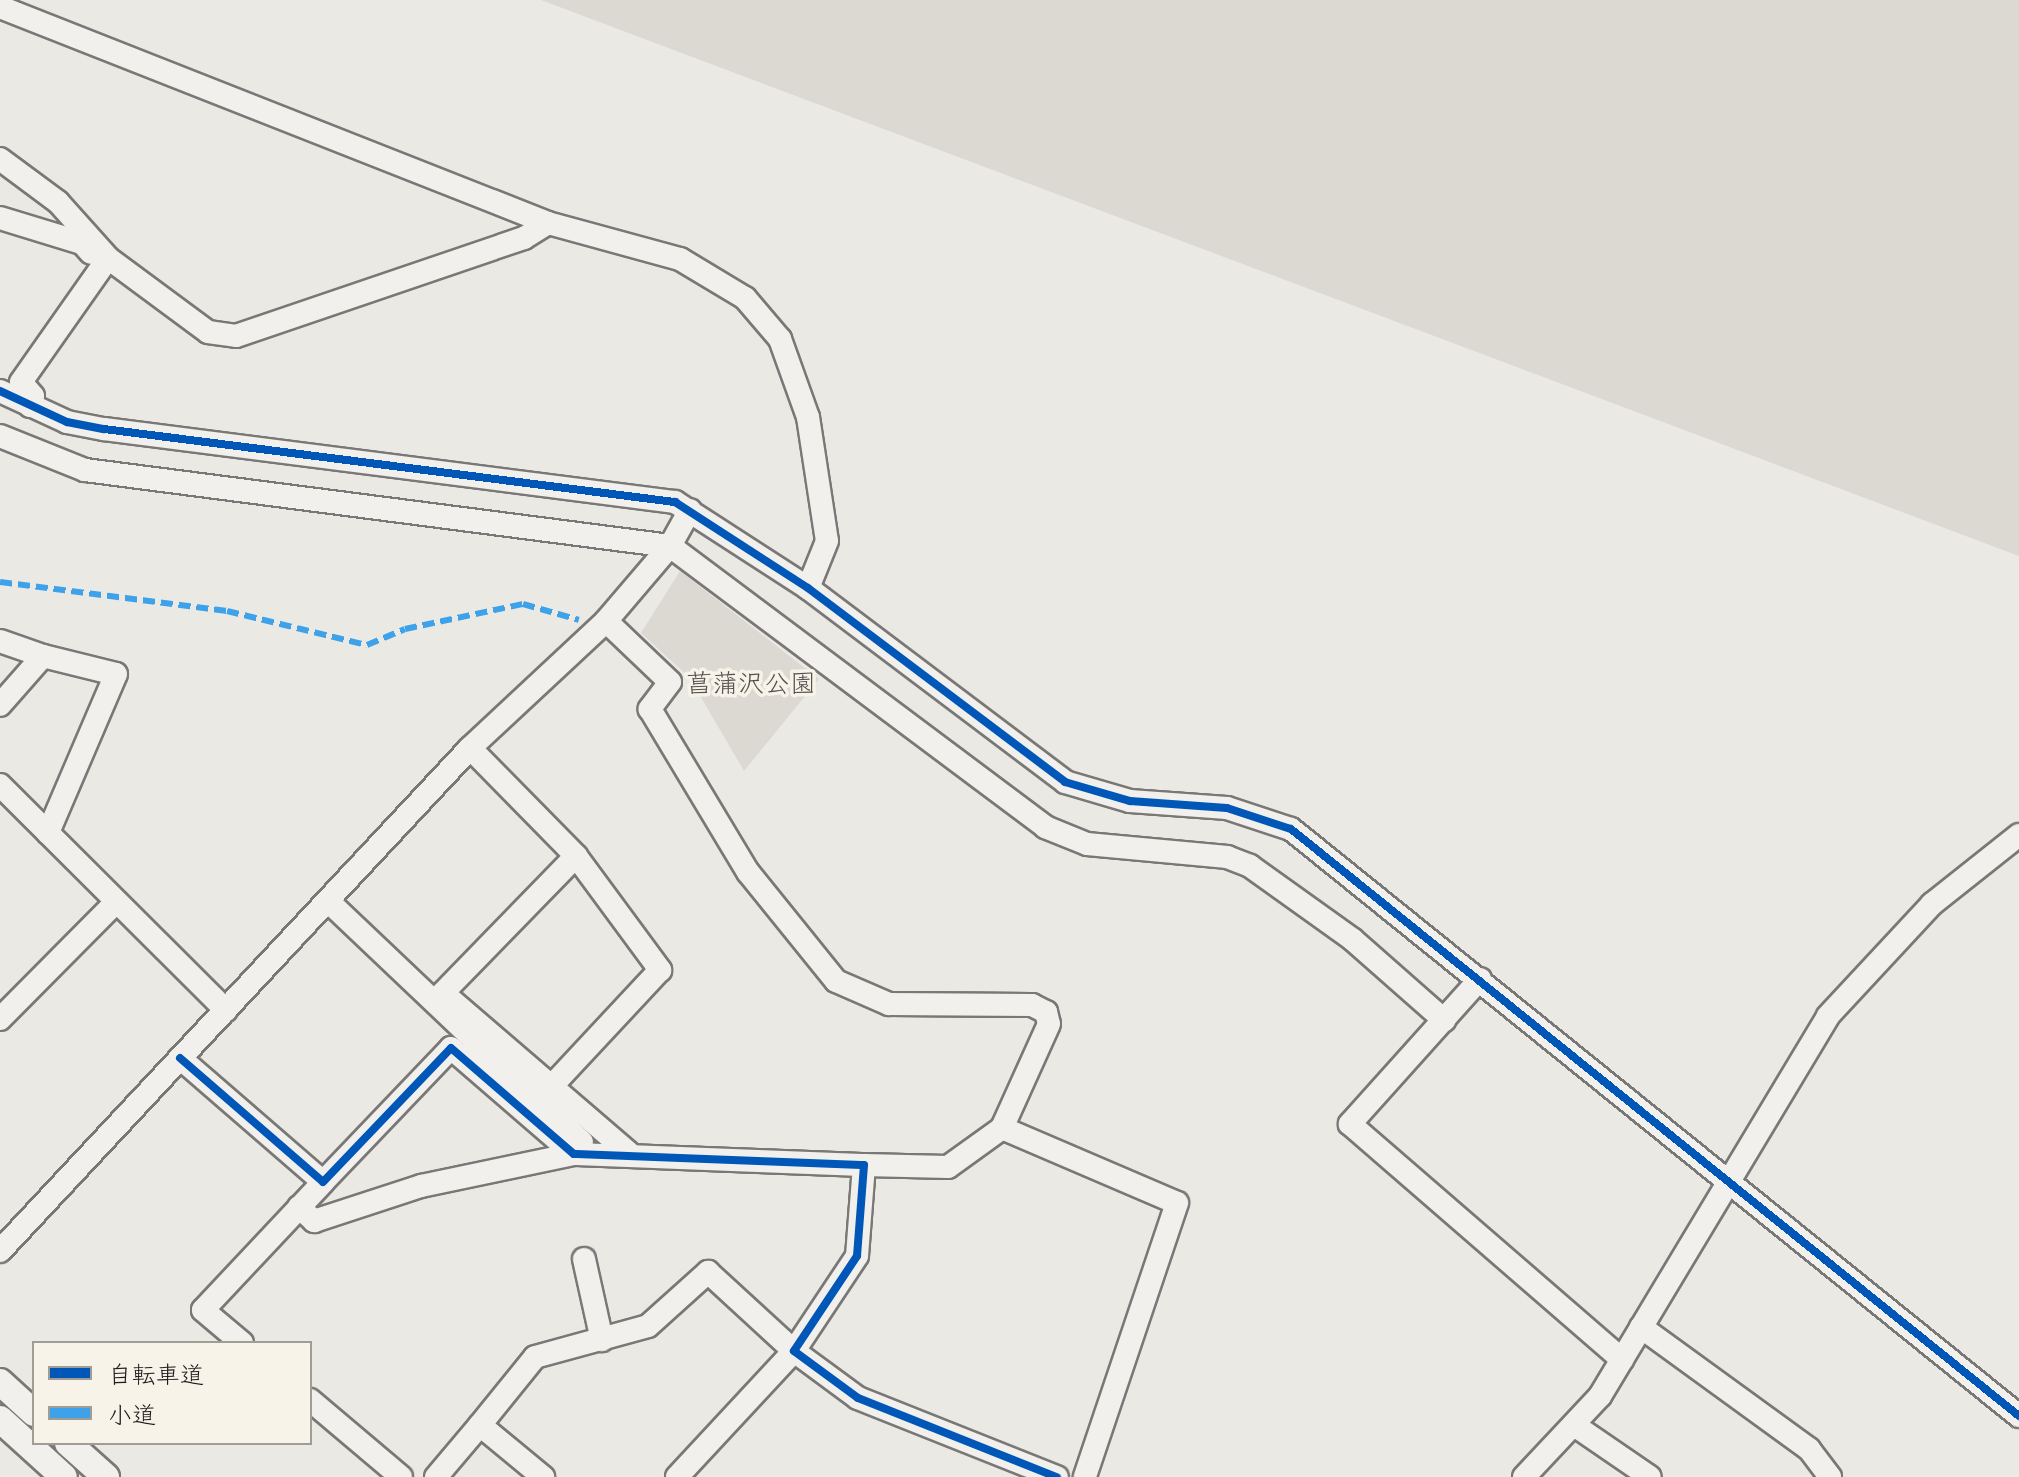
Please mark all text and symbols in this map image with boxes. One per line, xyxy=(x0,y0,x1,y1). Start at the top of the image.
park label: 菖蒲沢公園 xyxy=(686,670,816,702)
legend xyxy=(32,1341,312,1445)
text: 自転車道 xyxy=(108,1361,204,1392)
text: 小道 xyxy=(108,1401,156,1432)

